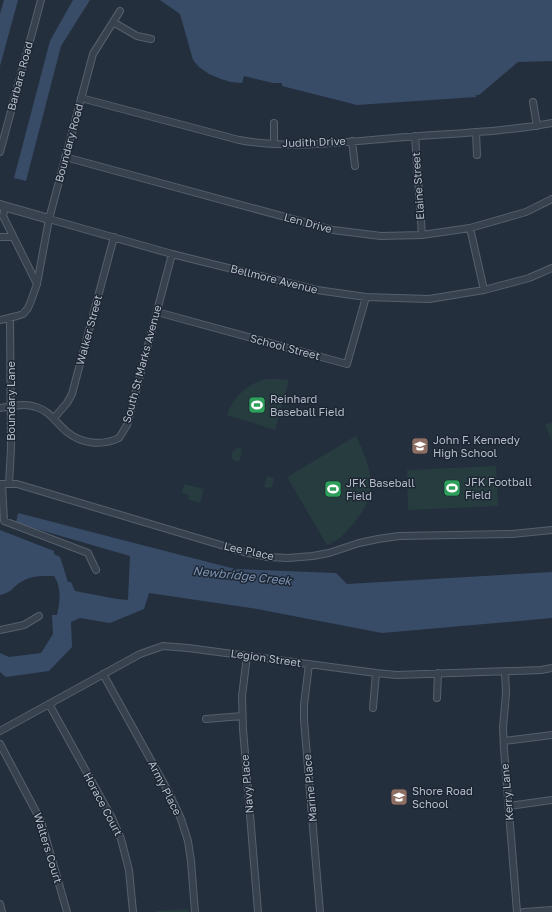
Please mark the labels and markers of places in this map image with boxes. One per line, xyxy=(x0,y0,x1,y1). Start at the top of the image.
place label: Reinhard Baseball Field xyxy=(270,392,345,418)
sports icon: Reinhard Baseball Field xyxy=(247,395,267,415)
place label: John F. Kennedy High School xyxy=(433,433,520,459)
school or university icon: John F. Kennedy High School xyxy=(410,436,430,456)
place label: JFK Football Field xyxy=(465,475,533,501)
place label: JFK Baseball Field xyxy=(346,476,415,502)
sports icon: JFK Football Field xyxy=(442,478,462,498)
sports icon: JFK Baseball Field xyxy=(323,479,343,499)
place label: Shore Road School xyxy=(412,784,473,810)
school or university icon: Shore Road School xyxy=(389,787,409,807)

